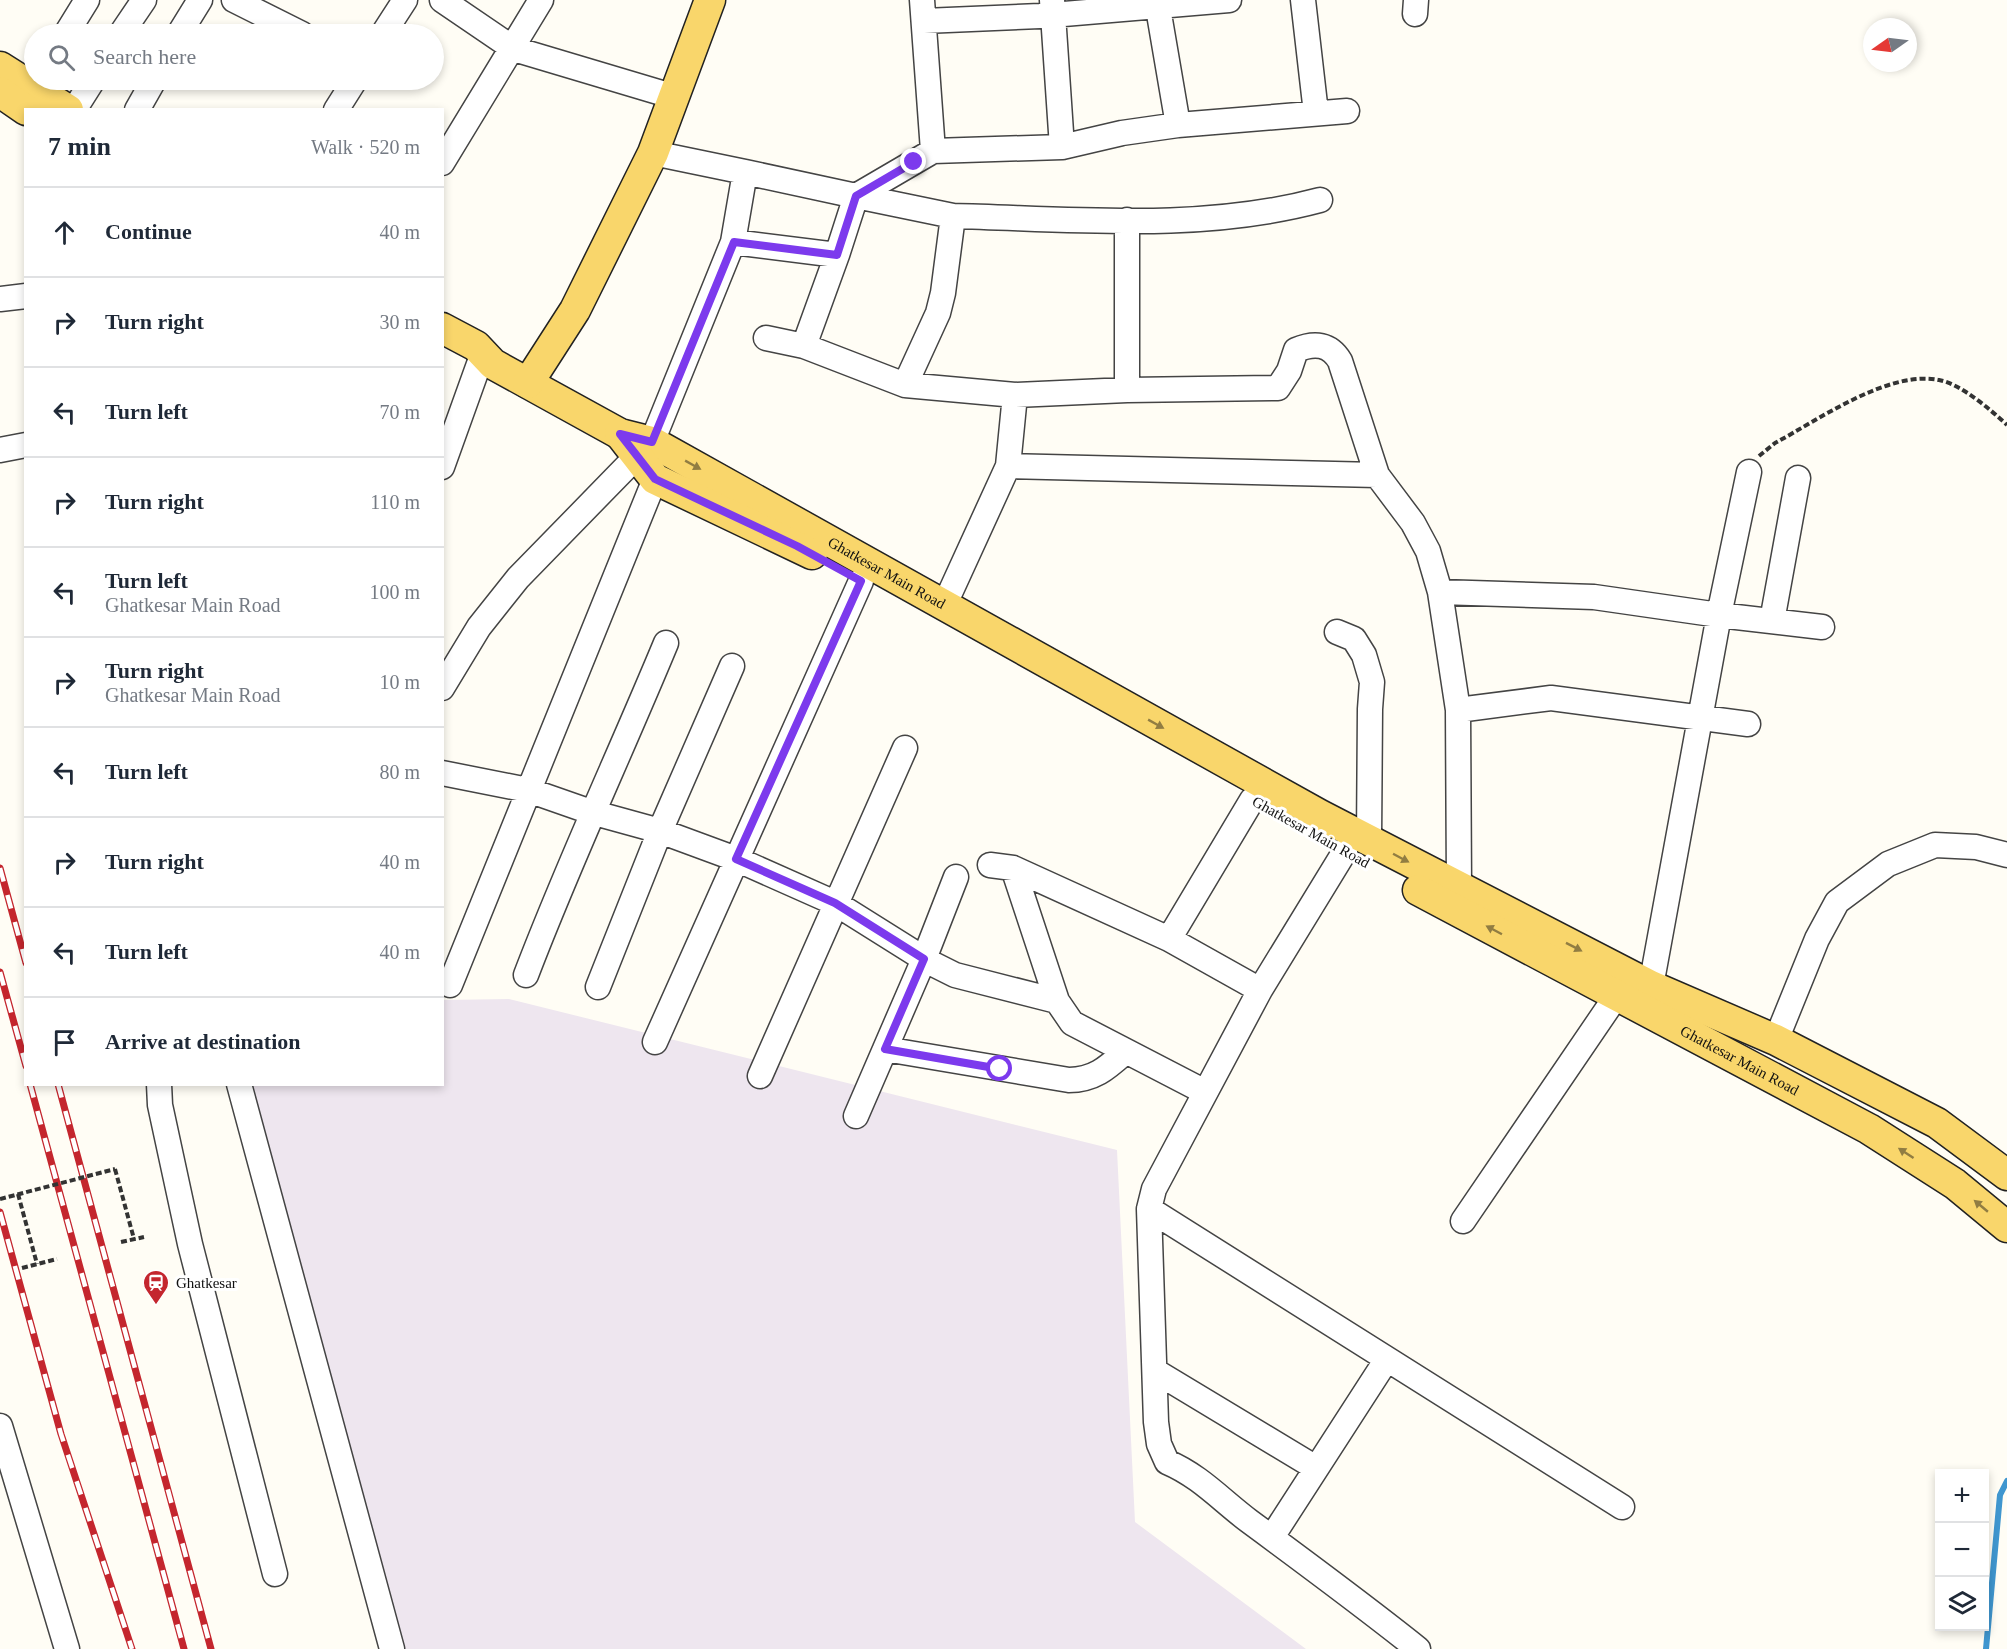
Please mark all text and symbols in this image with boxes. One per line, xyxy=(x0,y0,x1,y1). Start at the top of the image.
north arrow xyxy=(1863,18,1917,72)
search box xyxy=(24,24,444,90)
icon: search xyxy=(45,41,78,74)
text: Search here xyxy=(93,44,196,69)
text: 7 min xyxy=(48,132,111,161)
text: Walk · 520 m xyxy=(311,136,420,158)
route end xyxy=(900,148,926,174)
icon: ahead xyxy=(48,216,81,249)
text: Continue xyxy=(105,219,192,244)
text: 40 m xyxy=(379,221,420,243)
icon: right xyxy=(48,306,81,339)
text: Turn right xyxy=(105,309,204,334)
text: 30 m xyxy=(379,311,420,333)
icon: left xyxy=(48,396,81,429)
text: Turn left xyxy=(105,399,188,424)
text: 70 m xyxy=(379,401,420,423)
one-way arrow xyxy=(684,460,701,470)
icon: right xyxy=(48,486,81,519)
text: Turn right xyxy=(105,489,204,514)
text: 110 m xyxy=(370,491,420,513)
street label: Ghatkesar Main Road xyxy=(825,534,949,612)
text: Turn left xyxy=(105,568,188,593)
icon: left xyxy=(48,576,81,609)
text: 100 m xyxy=(369,581,420,603)
text: Ghatkesar Main Road xyxy=(105,594,281,616)
text: Turn right xyxy=(105,658,204,683)
icon: right xyxy=(48,666,81,699)
text: 10 m xyxy=(379,671,420,693)
text: Ghatkesar Main Road xyxy=(105,684,281,706)
one-way arrow xyxy=(1148,719,1165,729)
icon: left xyxy=(48,756,81,789)
text: Turn left xyxy=(105,759,188,784)
text: 80 m xyxy=(379,761,420,783)
street label: Ghatkesar Main Road xyxy=(1250,793,1373,871)
icon: right xyxy=(48,846,81,879)
text: Turn right xyxy=(105,849,204,874)
text: 40 m xyxy=(379,851,420,873)
one-way arrow xyxy=(1392,853,1409,863)
one-way arrow xyxy=(1485,925,1502,935)
icon: left xyxy=(48,936,81,969)
text: Turn left xyxy=(105,939,188,964)
text: 40 m xyxy=(379,941,420,963)
one-way arrow xyxy=(1566,942,1583,952)
street label: Ghatkesar Main Road xyxy=(1678,1023,1802,1099)
icon: arrive xyxy=(48,1026,81,1059)
text: Arrive at destination xyxy=(105,1029,301,1054)
route start xyxy=(986,1055,1012,1081)
one-way arrow xyxy=(1898,1147,1914,1158)
one-way arrow xyxy=(1973,1199,1989,1212)
station icon: Ghatkesar xyxy=(141,1268,171,1306)
place label: Ghatkesar xyxy=(176,1275,237,1291)
map controls xyxy=(1935,1469,1989,1631)
button: + xyxy=(1935,1469,1989,1523)
button: − xyxy=(1935,1523,1989,1577)
button: layers xyxy=(1935,1577,1989,1631)

